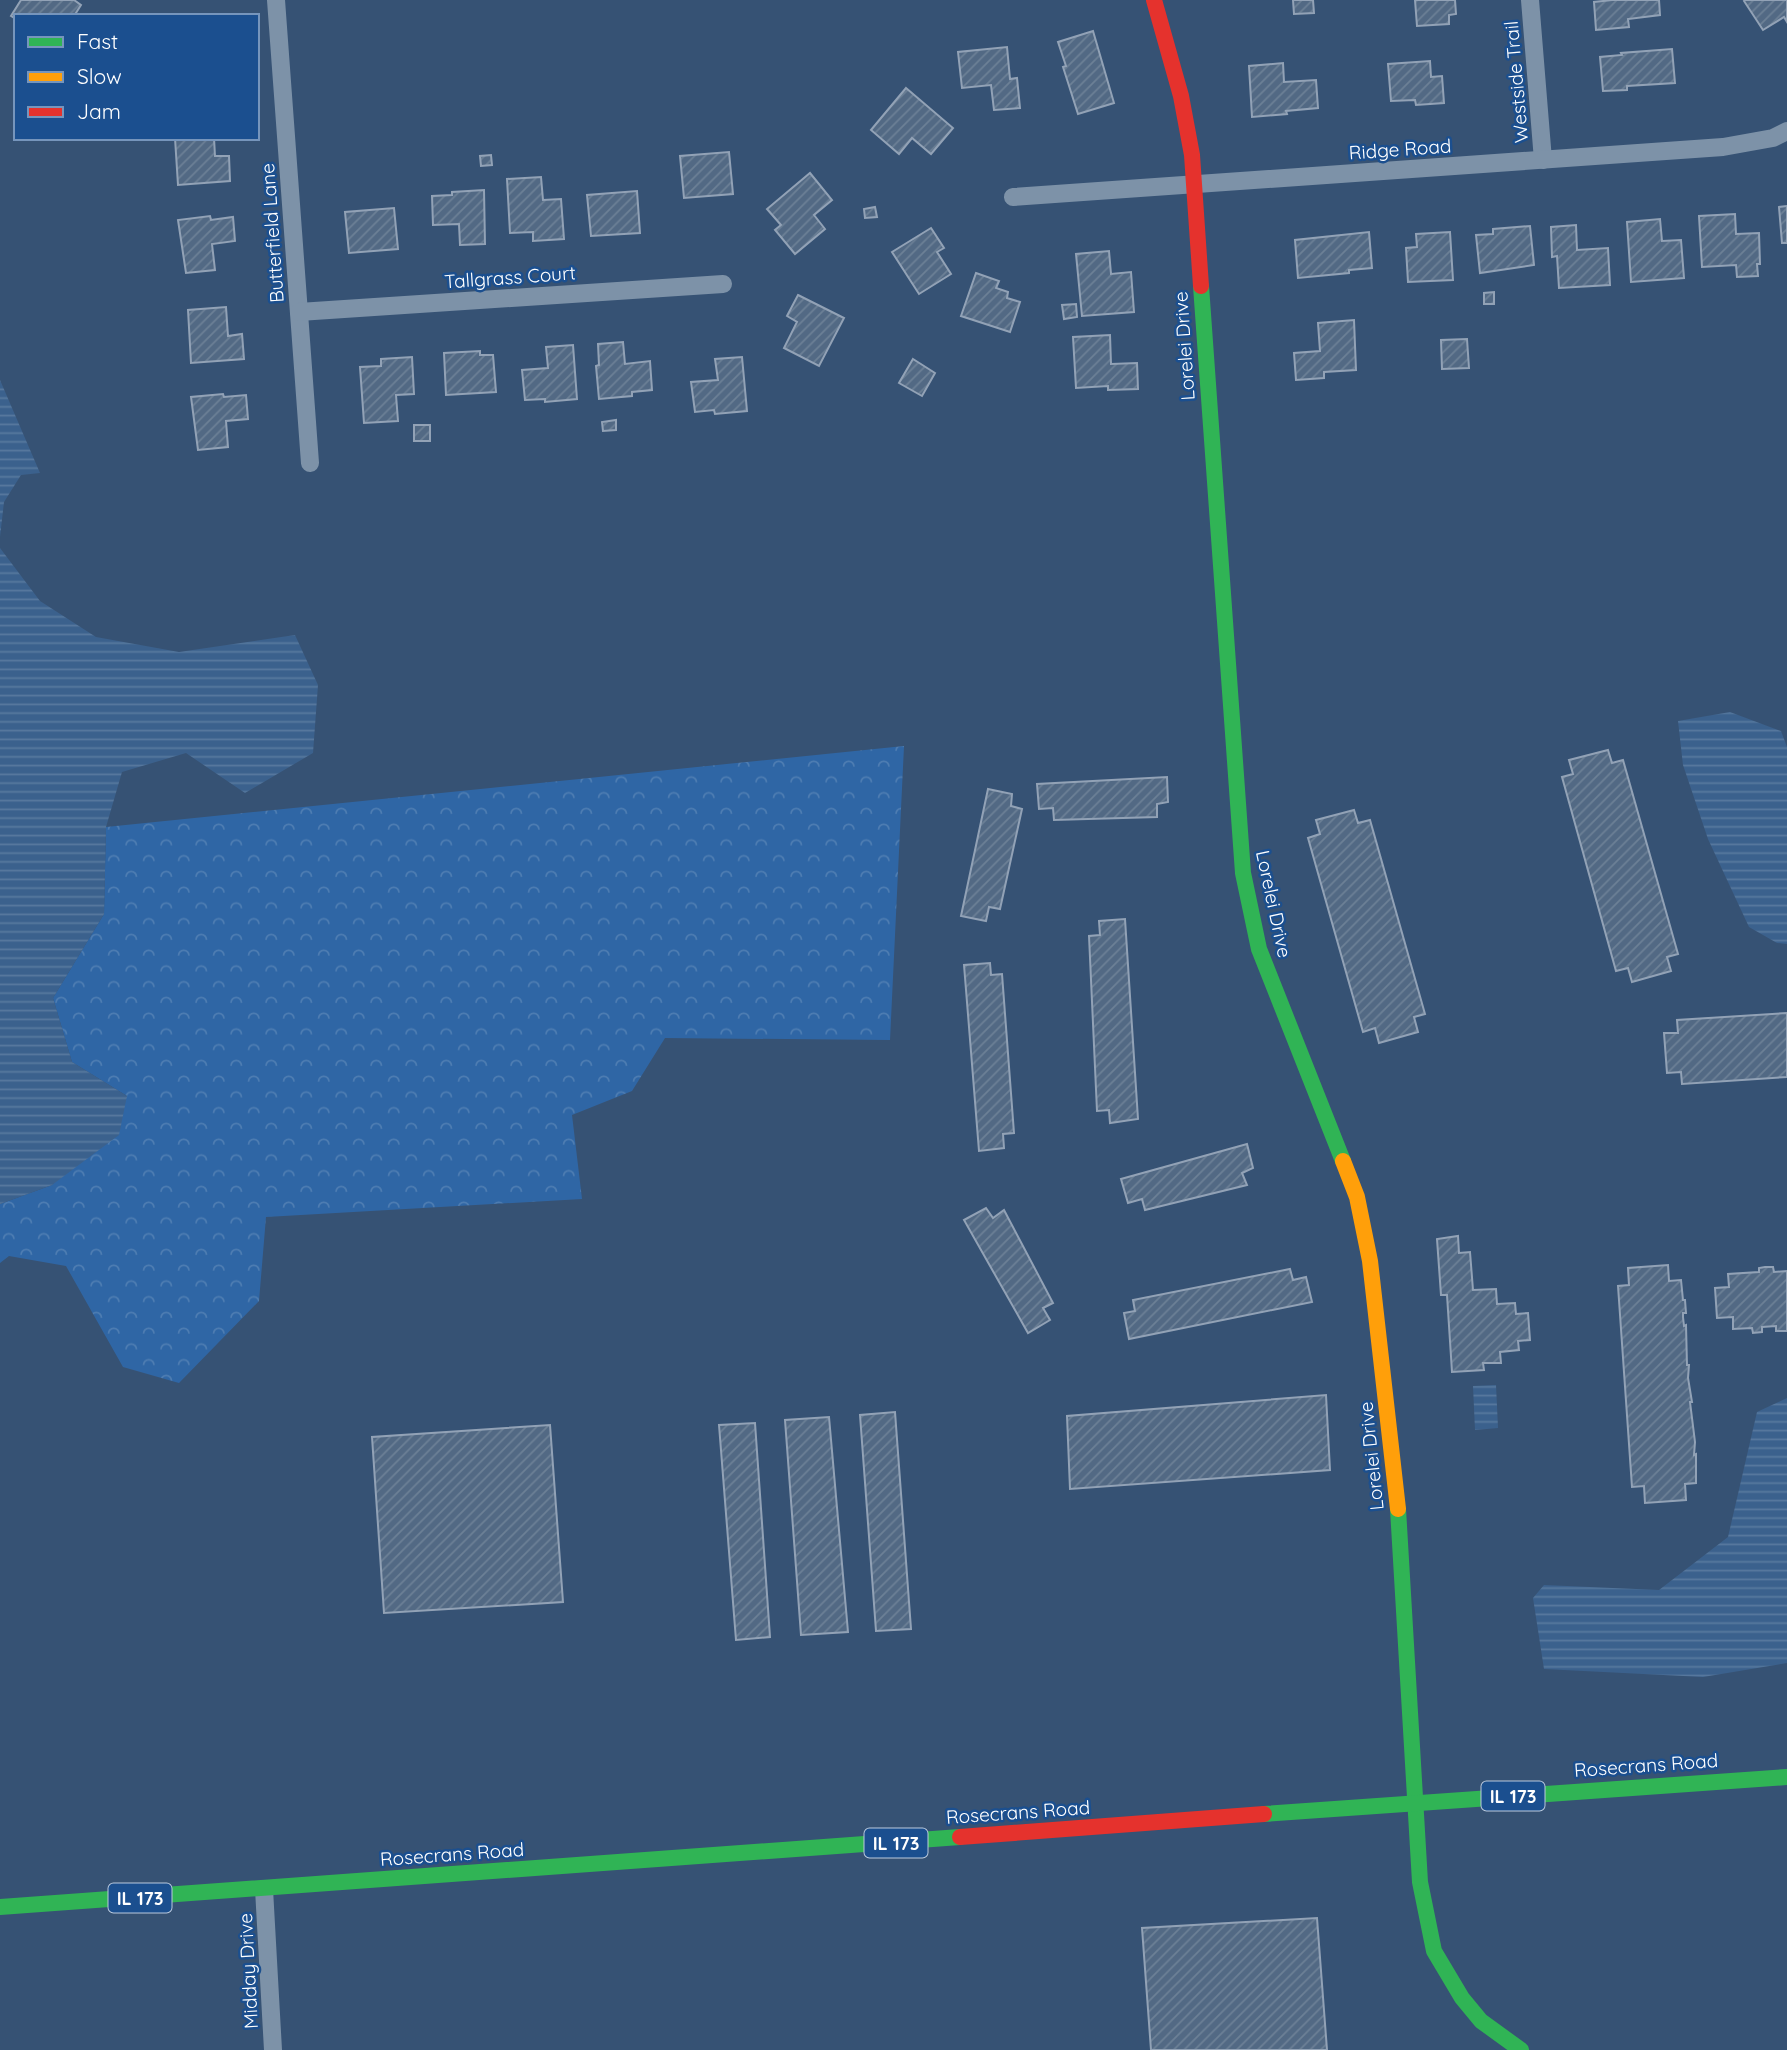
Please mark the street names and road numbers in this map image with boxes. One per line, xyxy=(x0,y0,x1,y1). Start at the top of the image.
street label: Westside Trail xyxy=(1499,20,1533,144)
street label: Ridge Road xyxy=(1348,133,1452,165)
street label: Butterfield Lane xyxy=(255,162,289,304)
street label: Tallgrass Court xyxy=(444,260,576,294)
street label: Lorelei Drive xyxy=(1168,291,1200,401)
street label: Lorelei Drive xyxy=(1251,848,1297,960)
street label: Lorelei Drive xyxy=(1353,1400,1389,1512)
street label: Rosecrans Road xyxy=(1573,1748,1719,1782)
road number: IL 173 xyxy=(1482,1781,1544,1810)
street label: Rosecrans Road xyxy=(945,1795,1091,1829)
road number: IL 173 xyxy=(864,1828,928,1857)
street label: Rosecrans Road xyxy=(379,1837,525,1871)
road number: IL 173 xyxy=(108,1884,172,1912)
street label: Midday Drive xyxy=(233,1912,263,2030)

